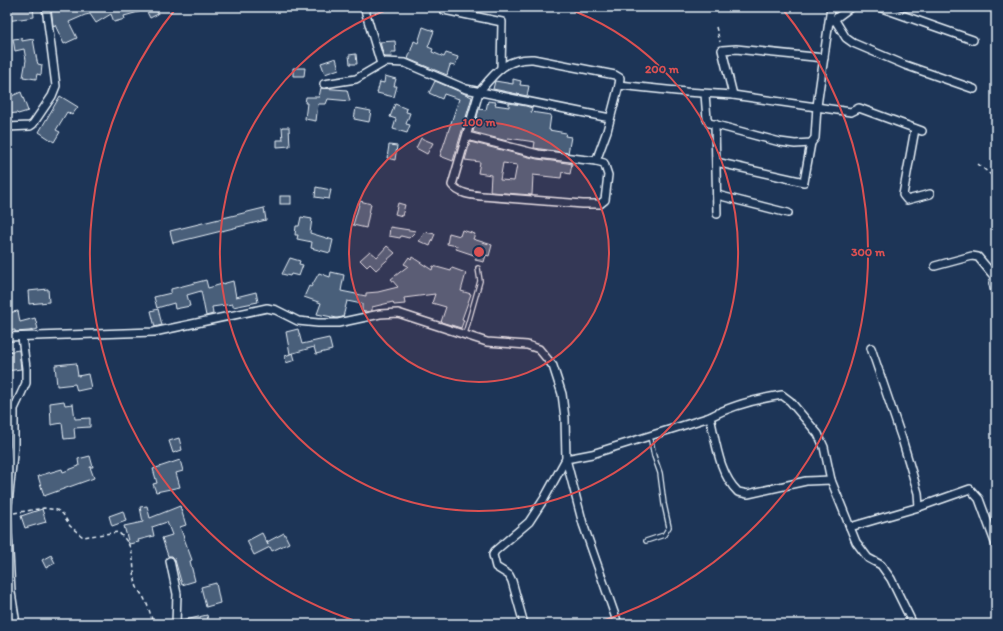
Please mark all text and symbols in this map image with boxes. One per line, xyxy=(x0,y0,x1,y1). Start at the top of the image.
text: 200 m xyxy=(645,62,680,76)
text: 100 m xyxy=(462,115,496,129)
centre of rings xyxy=(472,245,486,259)
text: 300 m xyxy=(851,245,886,259)

